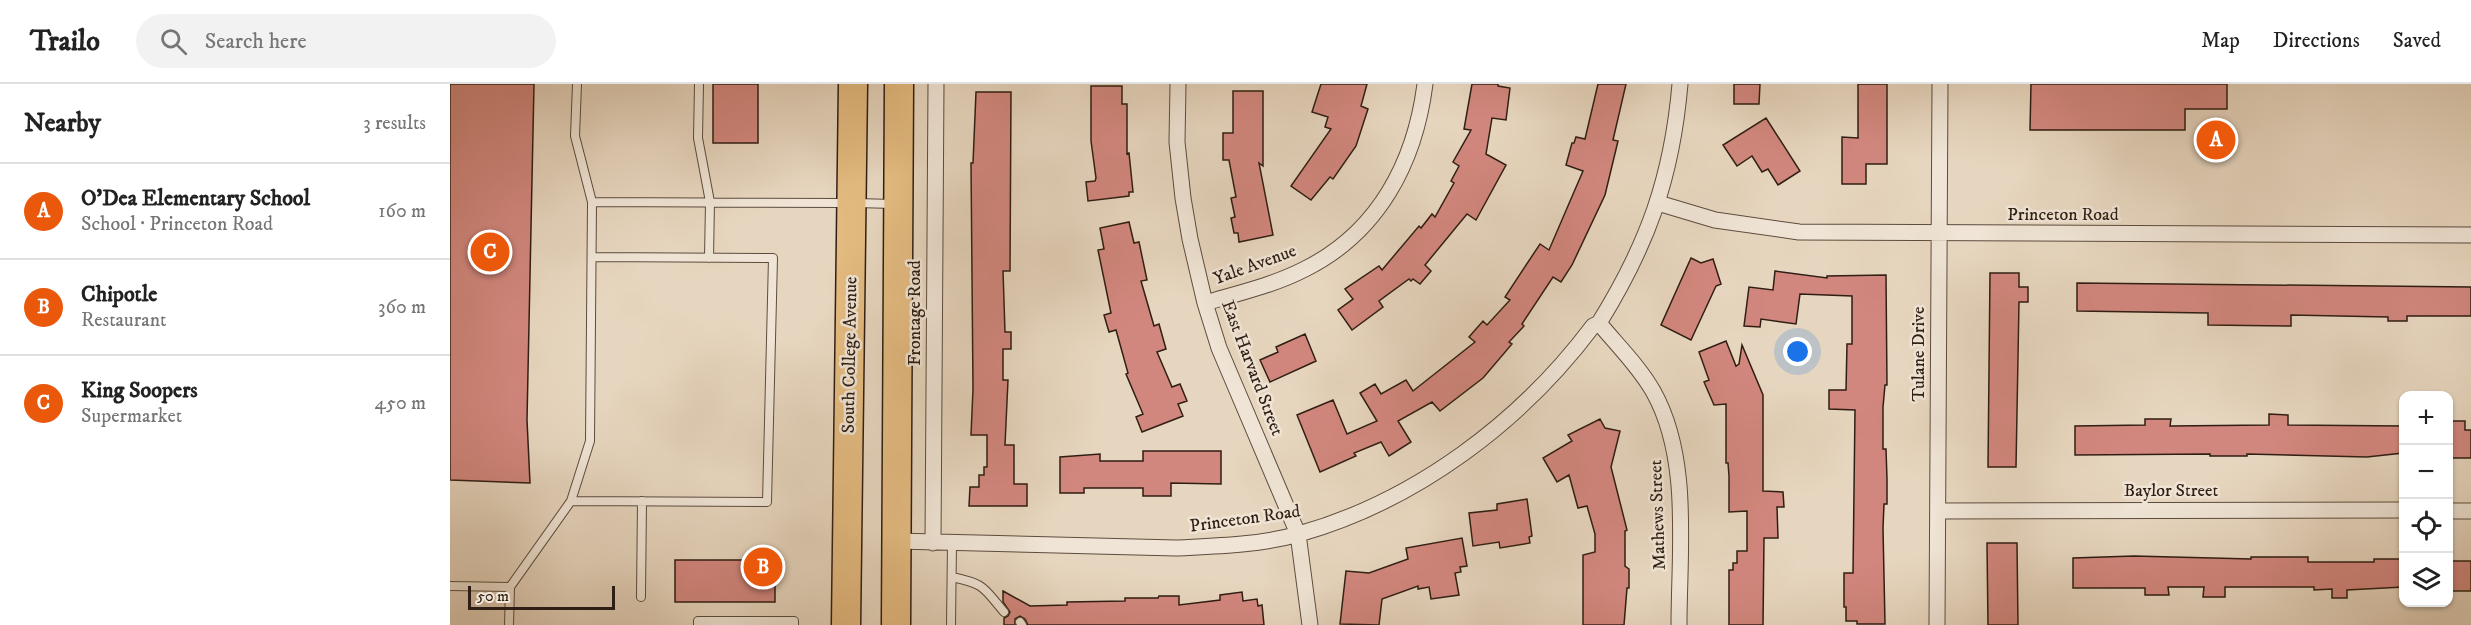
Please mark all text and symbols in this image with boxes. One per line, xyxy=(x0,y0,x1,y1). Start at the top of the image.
search box xyxy=(136,14,556,68)
text: Trailo xyxy=(30,24,100,59)
icon: search xyxy=(157,25,190,58)
text: Search here xyxy=(205,28,307,55)
text: Map xyxy=(2201,28,2240,54)
text: Directions xyxy=(2273,28,2360,54)
text: Saved xyxy=(2393,28,2441,54)
text: Nearby xyxy=(24,107,101,140)
text: 3 results xyxy=(363,111,426,136)
pin: A xyxy=(2196,118,2236,162)
text: O'Dea Elementary School xyxy=(81,185,310,212)
text: A xyxy=(37,199,50,224)
text: 160 m xyxy=(378,199,426,224)
street label: Princeton Road xyxy=(2007,204,2119,226)
text: School · Princeton Road xyxy=(81,212,273,237)
pin: C xyxy=(470,230,510,274)
street label: Yale Avenue xyxy=(1211,240,1299,290)
street label: Frontage Road xyxy=(904,260,926,366)
street label: South College Avenue xyxy=(838,276,862,434)
text: Chipotle xyxy=(81,281,157,308)
text: B xyxy=(37,295,50,320)
text: 360 m xyxy=(378,295,426,320)
street label: East Harvard Street xyxy=(1216,297,1288,439)
street label: Tulane Drive xyxy=(1908,307,1930,401)
text: Restaurant xyxy=(81,308,166,333)
your location xyxy=(1783,337,1812,366)
text: King Soopers xyxy=(81,377,198,404)
text: C xyxy=(37,391,50,416)
text: 450 m xyxy=(375,391,426,416)
map controls xyxy=(2399,391,2453,607)
button: + xyxy=(2399,391,2453,445)
text: Supermarket xyxy=(81,404,182,429)
button: − xyxy=(2399,445,2453,499)
street label: Mathews Street xyxy=(1645,459,1671,571)
street label: Baylor Street xyxy=(2124,480,2218,502)
button: locate xyxy=(2399,499,2453,553)
street label: Princeton Road xyxy=(1188,500,1302,538)
pin: B xyxy=(744,544,782,590)
button: layers xyxy=(2399,553,2453,607)
scale bar xyxy=(468,583,615,610)
text: 50 m xyxy=(477,586,509,606)

